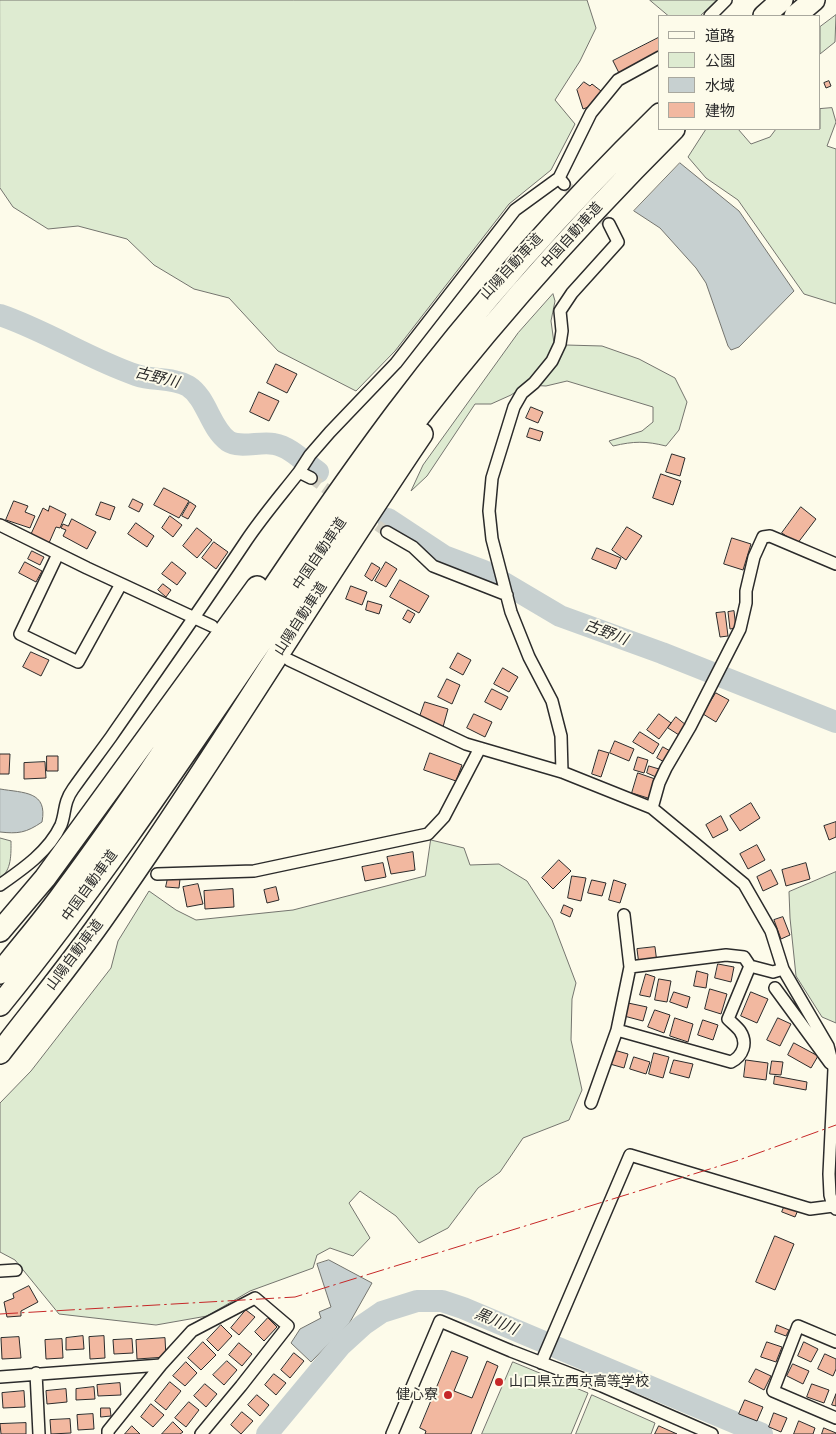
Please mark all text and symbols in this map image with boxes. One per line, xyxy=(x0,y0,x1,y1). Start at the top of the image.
legend xyxy=(658,15,821,130)
text: 道路 xyxy=(705,26,735,45)
text: 公園 xyxy=(705,51,735,70)
text: 水域 xyxy=(705,76,735,95)
text: 建物 xyxy=(705,101,735,120)
street label: 中国自動車道 xyxy=(538,199,606,273)
street label: 山陽自動車道 xyxy=(477,231,547,303)
water label: 古野川 xyxy=(133,364,181,392)
street label: 中国自動車道 xyxy=(290,514,350,594)
street label: 山陽自動車道 xyxy=(271,579,331,659)
water label: 古野川 xyxy=(582,617,630,649)
street label: 中国自動車道 xyxy=(59,847,121,925)
street label: 山陽自動車道 xyxy=(43,916,107,994)
water label: 黒川川 xyxy=(472,1305,520,1339)
place label: 山口県立西京高等学校 xyxy=(509,1374,649,1390)
marker: 山口県立西京高等学校 xyxy=(493,1376,505,1388)
place label: 健心寮 xyxy=(396,1387,438,1403)
marker: 健心寮 xyxy=(442,1389,454,1401)

